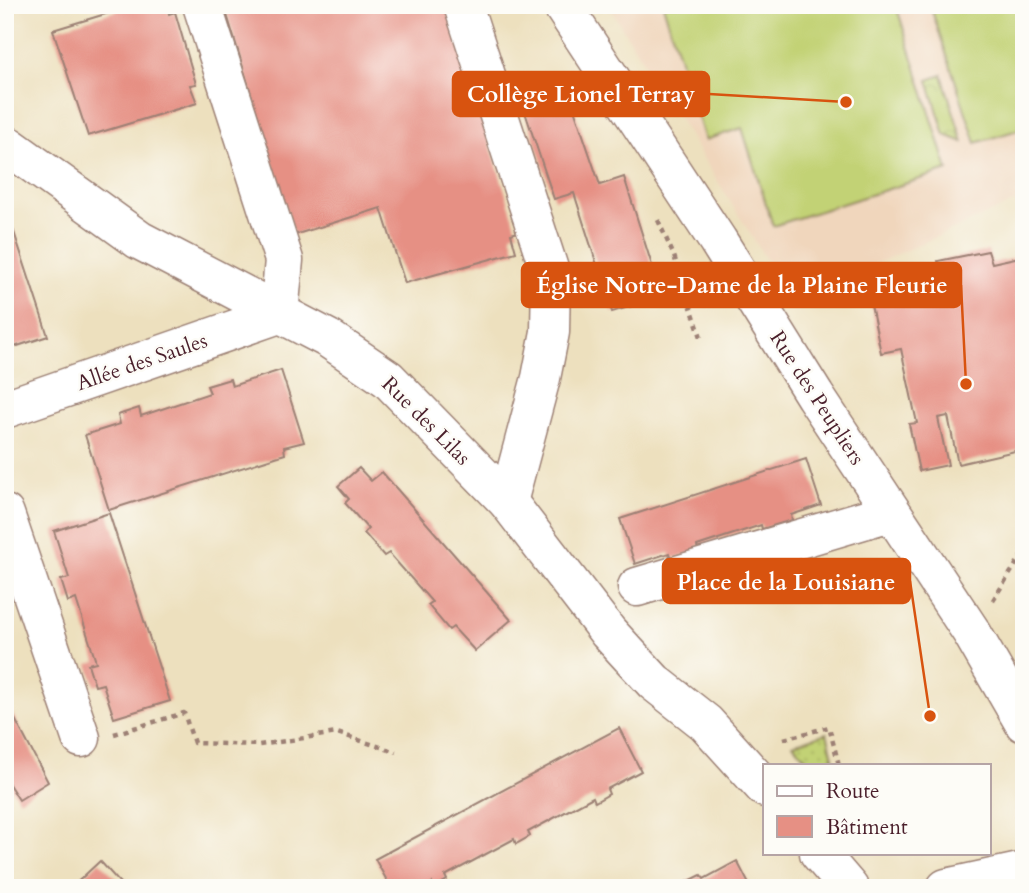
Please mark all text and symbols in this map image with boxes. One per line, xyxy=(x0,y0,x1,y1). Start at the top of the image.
callout: Collège Lionel Terray xyxy=(453,72,709,116)
text: Collège Lionel Terray xyxy=(467,79,695,110)
callout: Église Notre-Dame de la Plaine Fleurie xyxy=(522,263,961,307)
text: Église Notre-Dame de la Plaine Fleurie xyxy=(536,270,948,301)
street label: Rue des Peupliers xyxy=(763,325,871,471)
street label: Allée des Saules xyxy=(73,326,211,398)
street label: Rue des Lilas xyxy=(375,370,477,472)
callout: Place de la Louisiane xyxy=(663,559,910,603)
text: Place de la Louisiane xyxy=(677,567,895,598)
legend xyxy=(763,764,990,854)
text: Route xyxy=(826,777,880,806)
text: Bâtiment xyxy=(826,813,908,842)

